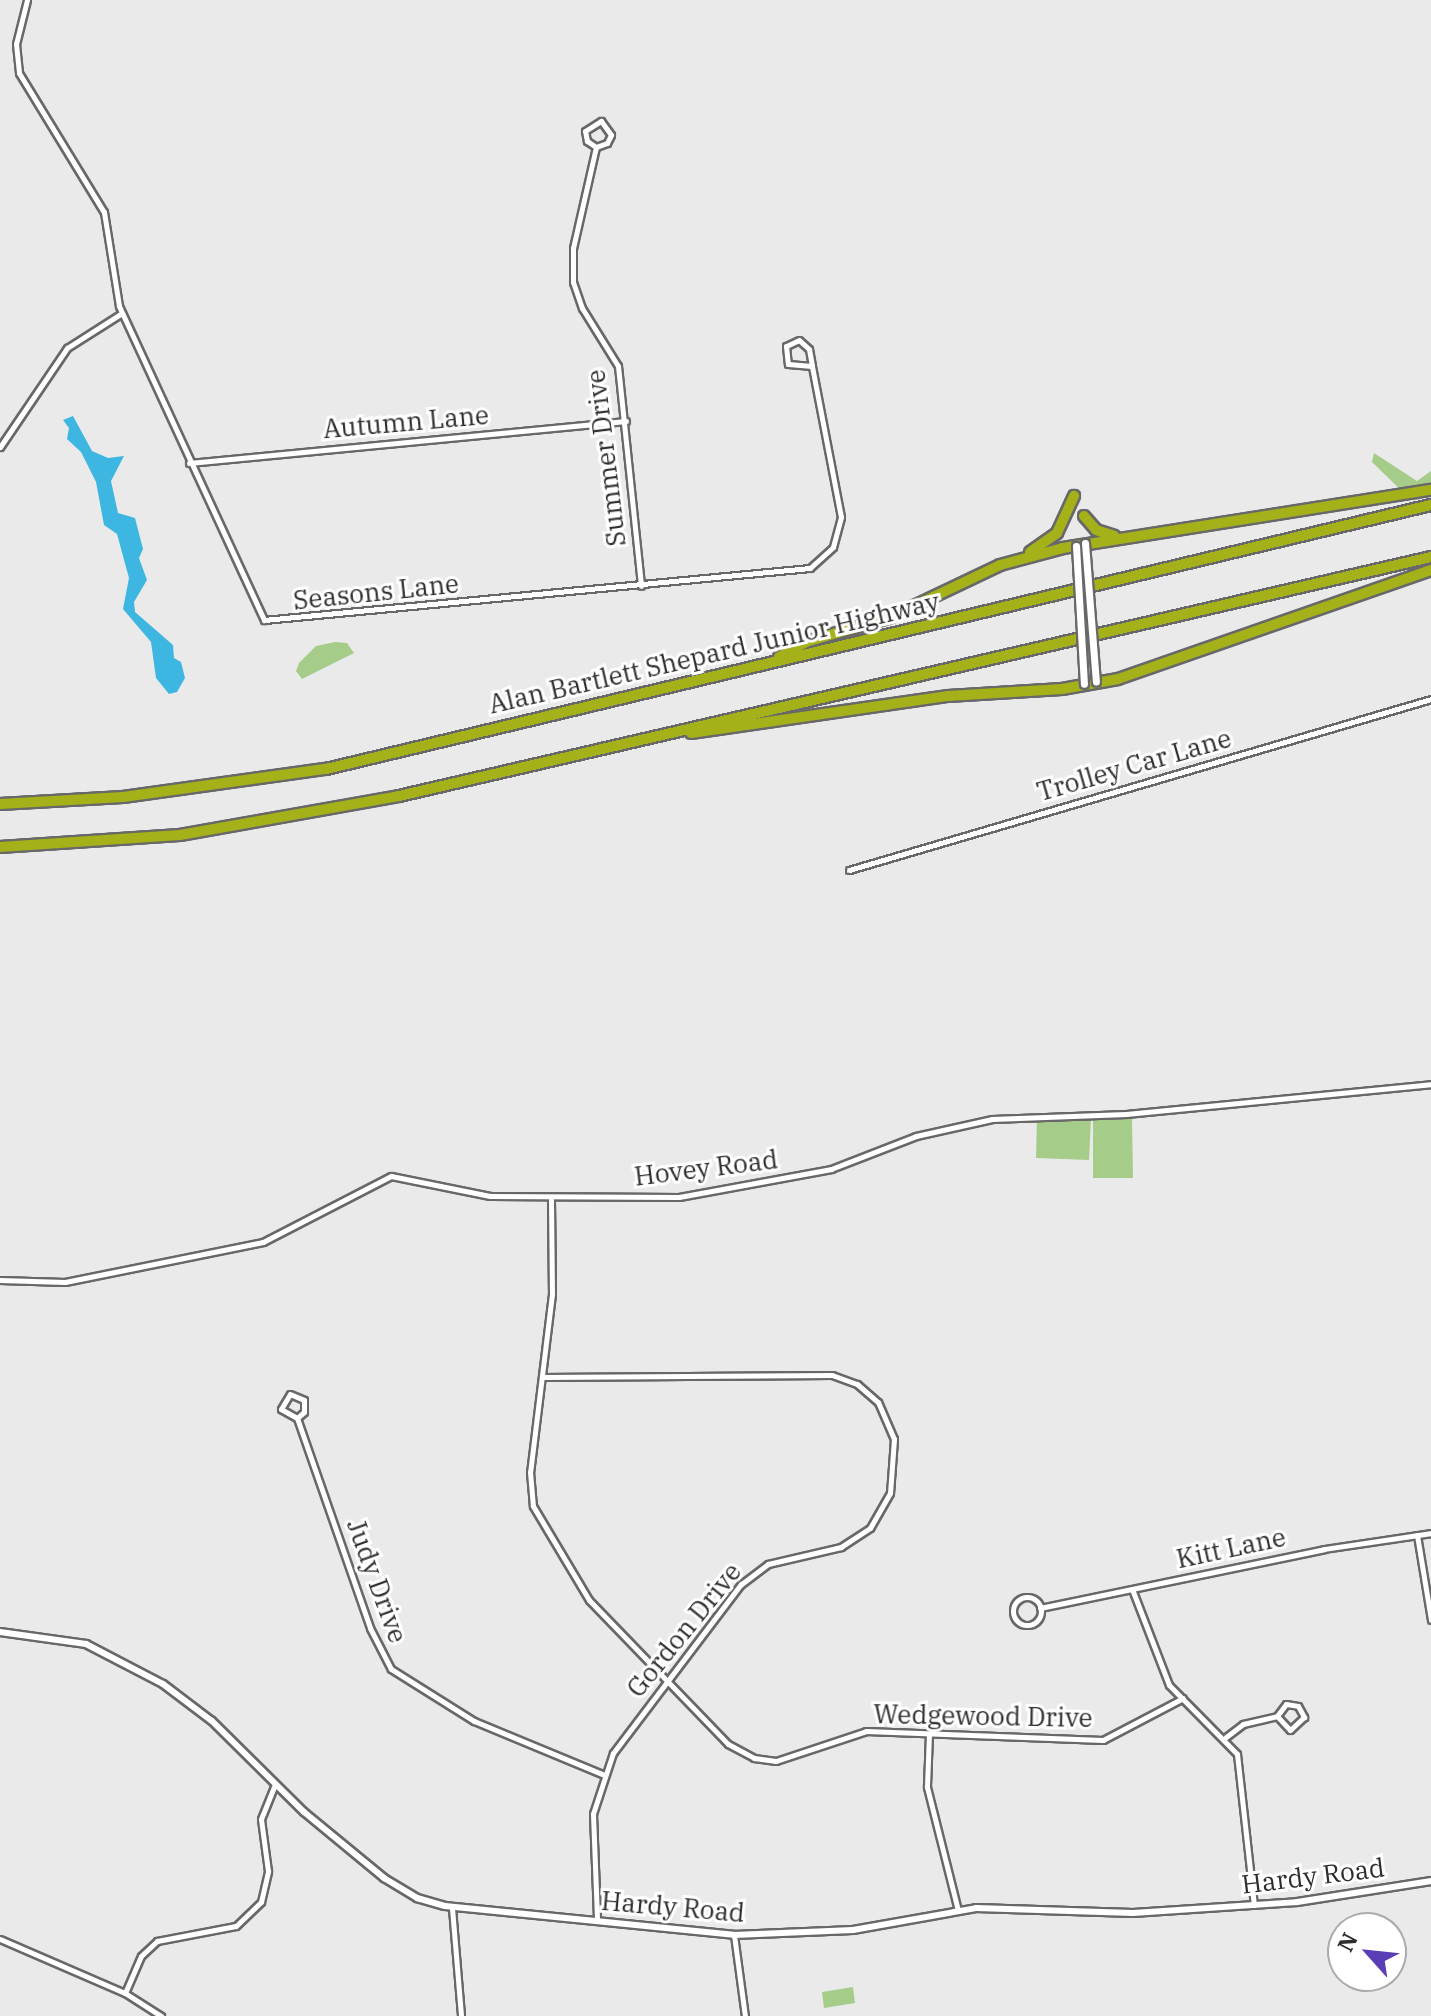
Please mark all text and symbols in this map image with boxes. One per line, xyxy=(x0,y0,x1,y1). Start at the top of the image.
street label: Summer Drive xyxy=(580,368,632,548)
street label: Autumn Lane xyxy=(322,399,490,445)
street label: Seasons Lane xyxy=(292,568,460,616)
street label: Alan Bartlett Shepard Junior Highway xyxy=(486,586,942,720)
street label: Trolley Car Lane xyxy=(1033,722,1235,808)
street label: Hovey Road xyxy=(633,1144,779,1192)
street label: Judy Drive xyxy=(340,1515,414,1647)
street label: Kitt Lane xyxy=(1174,1521,1288,1575)
street label: Gordon Drive xyxy=(620,1557,748,1703)
street label: Wedgewood Drive xyxy=(873,1698,1093,1734)
street label: Hardy Road xyxy=(1240,1852,1386,1900)
street label: Hardy Road xyxy=(600,1885,746,1929)
north arrow xyxy=(1327,1912,1407,1992)
text: N xyxy=(1330,1927,1364,1956)

